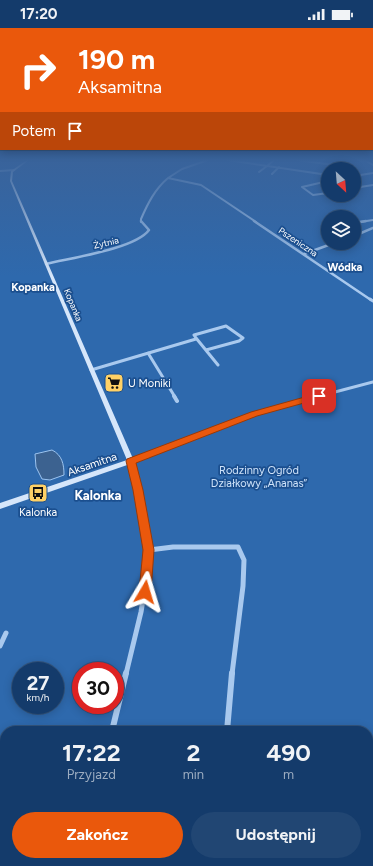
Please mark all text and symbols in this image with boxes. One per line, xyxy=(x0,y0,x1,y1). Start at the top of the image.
text: 17:20 xyxy=(20,5,58,23)
text: 190 m xyxy=(78,42,155,76)
icon: right xyxy=(12,44,64,96)
text: Aksamitna xyxy=(78,76,162,98)
icon: arrive xyxy=(64,120,86,142)
text: Potem xyxy=(12,122,56,140)
north arrow xyxy=(321,162,361,202)
map controls xyxy=(321,162,361,250)
button: layers xyxy=(321,210,361,250)
street label: Pszeniczna xyxy=(277,225,320,259)
street label: Żytnia xyxy=(92,234,120,251)
district label: Wódka xyxy=(328,261,363,274)
district label: Kopanka xyxy=(11,281,55,294)
street label: Kopanka xyxy=(62,287,85,323)
supermarket icon: U Moniki xyxy=(103,372,125,394)
place label: U Moniki xyxy=(128,377,171,390)
pin xyxy=(302,379,336,413)
icon: arrive xyxy=(308,385,330,407)
street label: Aksamitna xyxy=(66,450,119,479)
park label: Rodzinny Ogród Działkowy „Ananas” xyxy=(211,464,308,490)
bus stop icon: Kalonka xyxy=(27,482,49,504)
district label: Kalonka xyxy=(75,488,122,503)
place label: Kalonka xyxy=(19,506,57,519)
position arrow xyxy=(124,571,166,613)
speed limit sign: 30 xyxy=(72,662,124,714)
text: 27 xyxy=(27,671,49,695)
text: km/h xyxy=(27,691,49,704)
text: 17:22 xyxy=(62,738,121,767)
text: 2 xyxy=(186,738,200,767)
text: 490 xyxy=(266,738,311,767)
text: Przyjazd xyxy=(67,767,116,782)
text: min xyxy=(183,767,204,782)
text: m xyxy=(283,767,294,782)
button: Zakończ xyxy=(12,812,183,858)
button: Udostępnij xyxy=(191,812,361,858)

